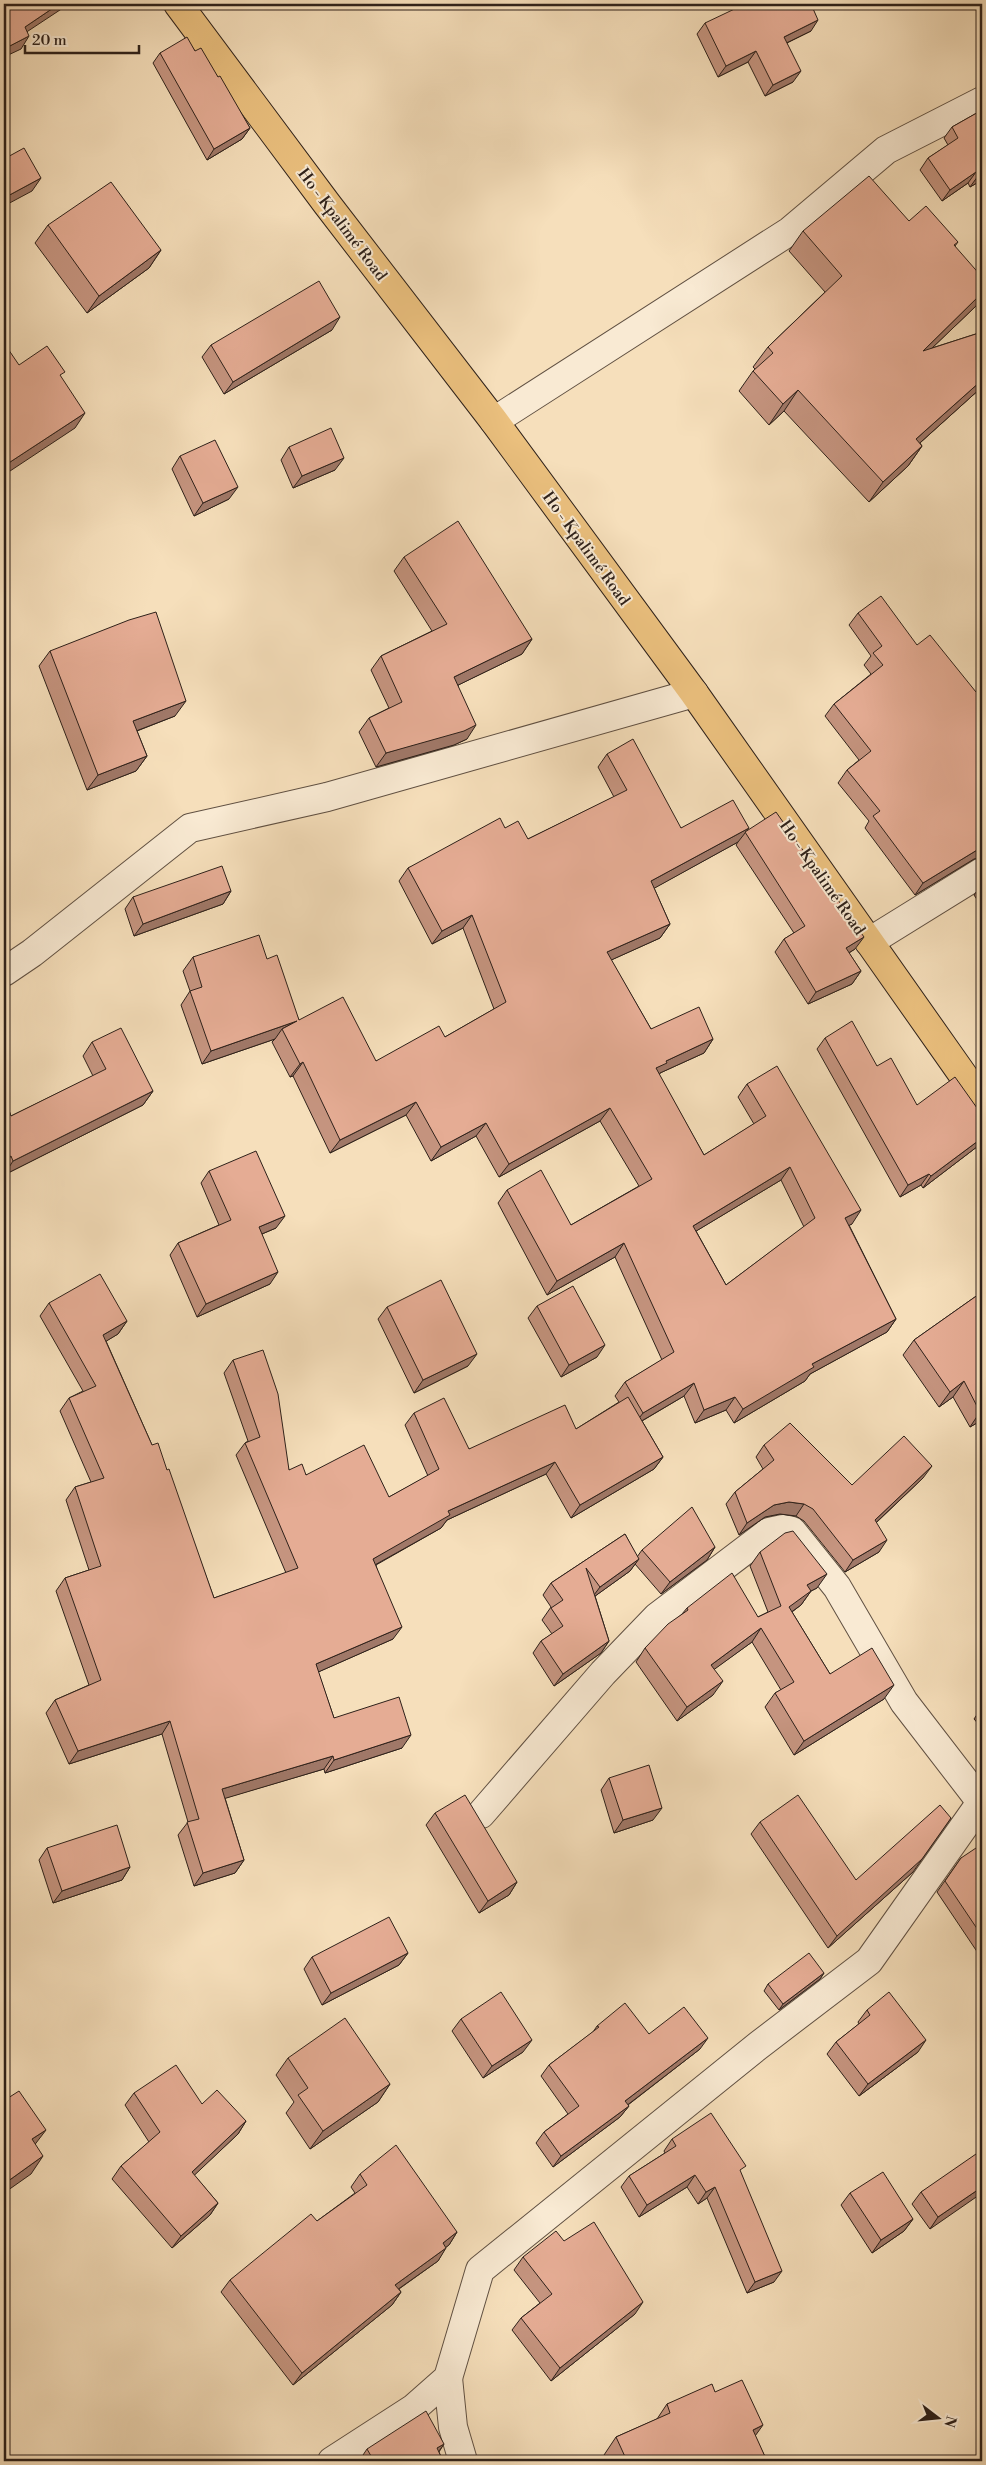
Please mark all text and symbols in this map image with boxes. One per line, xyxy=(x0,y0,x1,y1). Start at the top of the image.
scale bar xyxy=(25,22,139,54)
text: 20 m xyxy=(32,31,67,50)
street label: Ho - Kpalimé Road xyxy=(293,164,391,285)
street label: Ho - Kpalimé Road xyxy=(538,488,634,610)
street label: Ho - Kpalimé Road xyxy=(775,816,869,939)
north arrow xyxy=(914,2392,964,2442)
text: N xyxy=(939,2414,960,2429)

